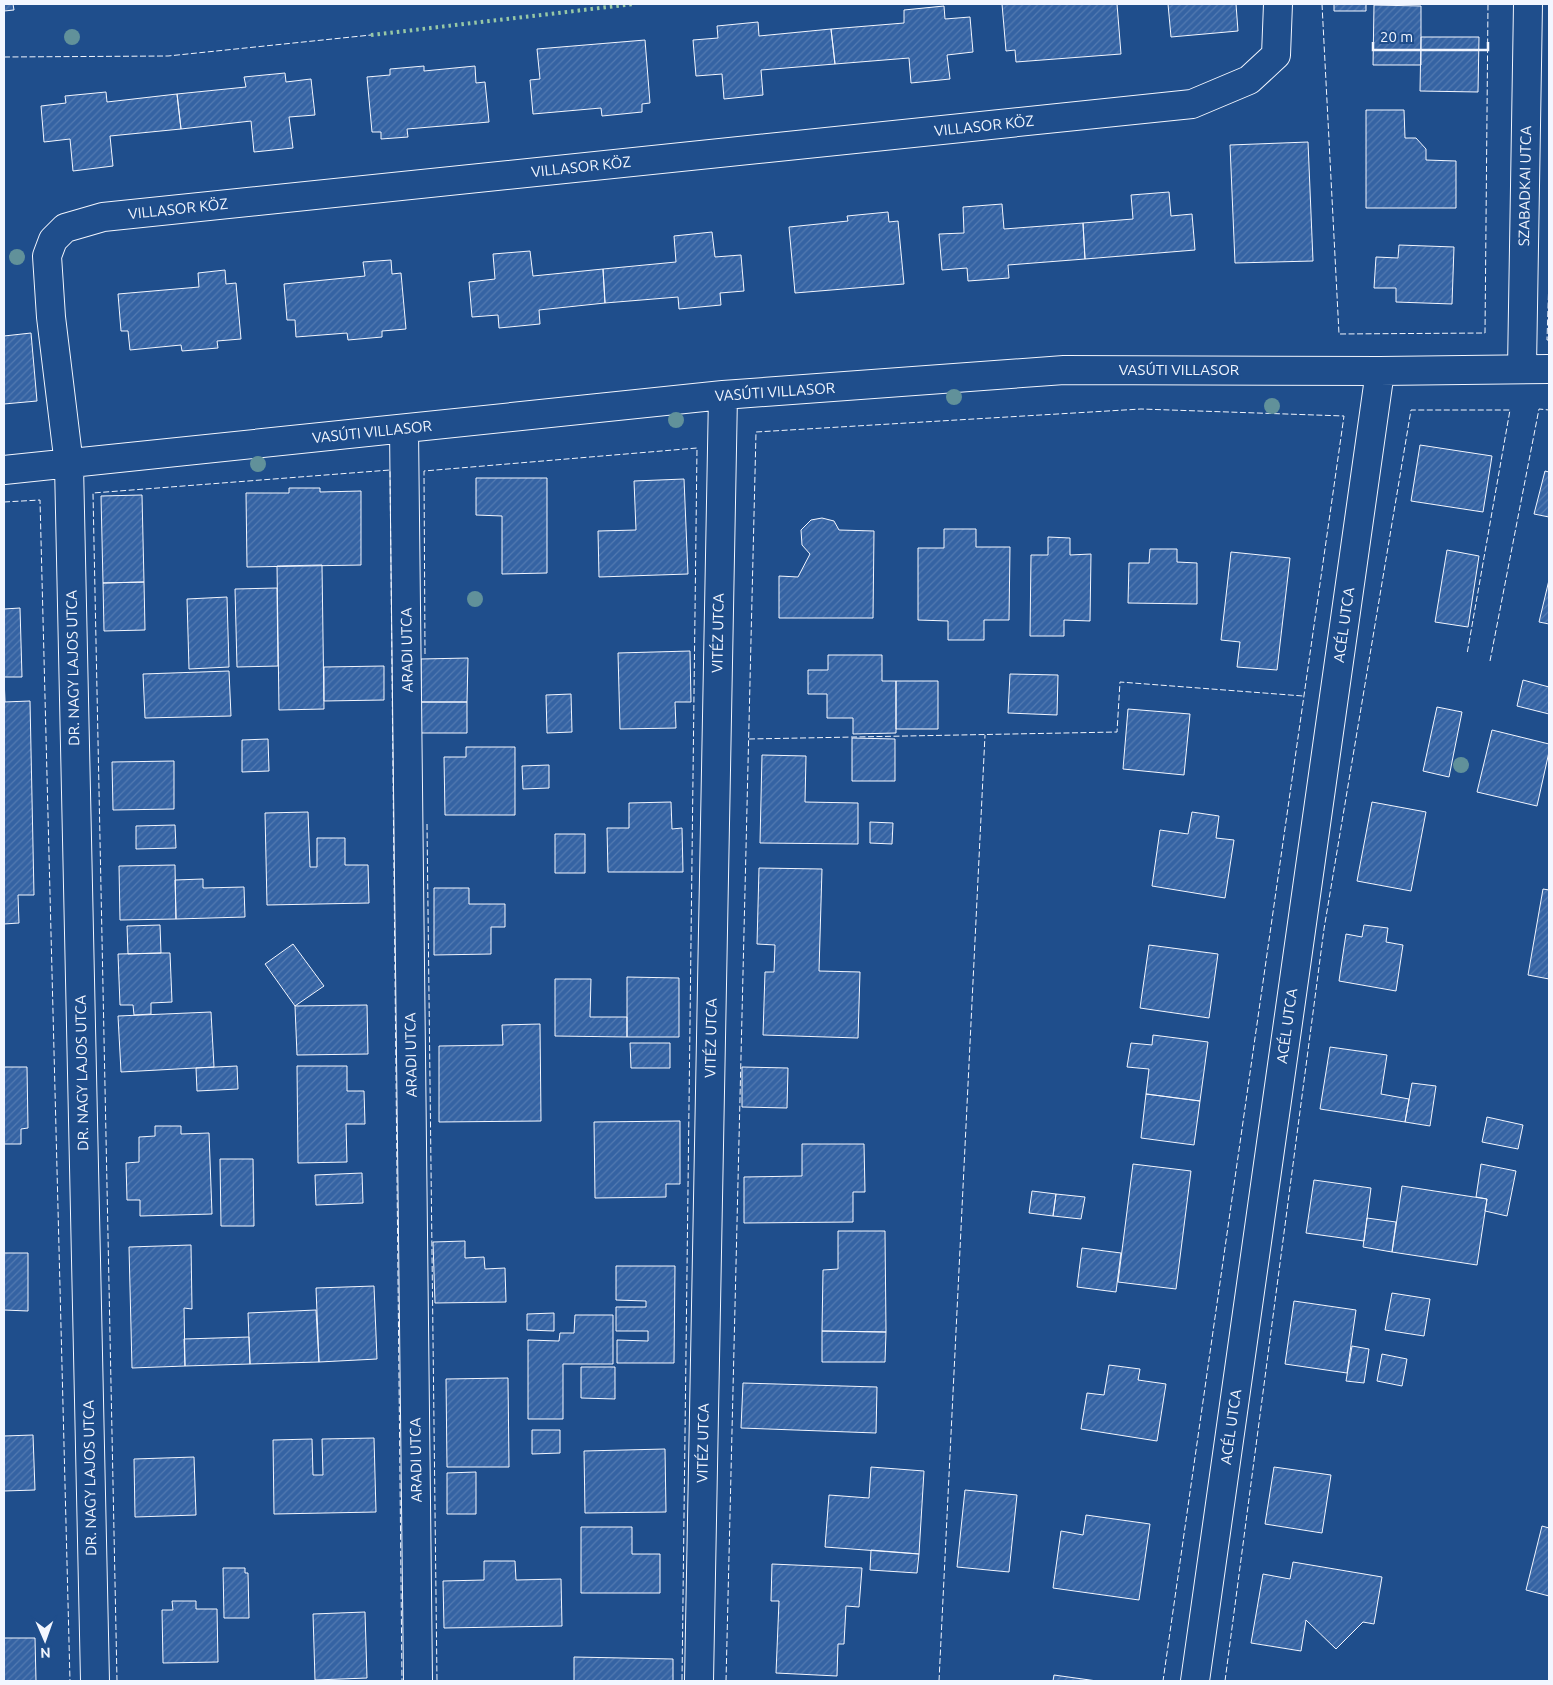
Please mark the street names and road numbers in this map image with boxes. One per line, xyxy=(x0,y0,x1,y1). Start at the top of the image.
street label: VILLASOR KÖZ xyxy=(933,112,1035,139)
street label: SZABADKAI UTCA xyxy=(1515,125,1534,246)
street label: VILLASOR KÖZ xyxy=(530,153,632,180)
street label: VILLASOR KÖZ xyxy=(127,195,229,222)
street label: VASÚTI VILLASOR xyxy=(1119,361,1239,378)
street label: VASÚTI VILLASOR xyxy=(714,379,836,404)
street label: VASÚTI VILLASOR xyxy=(311,417,433,446)
street label: ACÉL UTCA xyxy=(1330,586,1357,664)
street label: DR. NAGY LAJOS UTCA xyxy=(63,590,82,746)
street label: VITÉZ UTCA xyxy=(708,593,727,673)
street label: ARADI UTCA xyxy=(397,607,416,693)
street label: ACÉL UTCA xyxy=(1273,987,1300,1065)
street label: DR. NAGY LAJOS UTCA xyxy=(72,995,91,1151)
street label: VITÉZ UTCA xyxy=(701,998,720,1078)
street label: ARADI UTCA xyxy=(401,1012,420,1098)
street label: ACÉL UTCA xyxy=(1217,1388,1244,1466)
street label: DR. NAGY LAJOS UTCA xyxy=(80,1400,99,1556)
street label: VITÉZ UTCA xyxy=(693,1403,712,1483)
street label: ARADI UTCA xyxy=(406,1417,425,1503)

